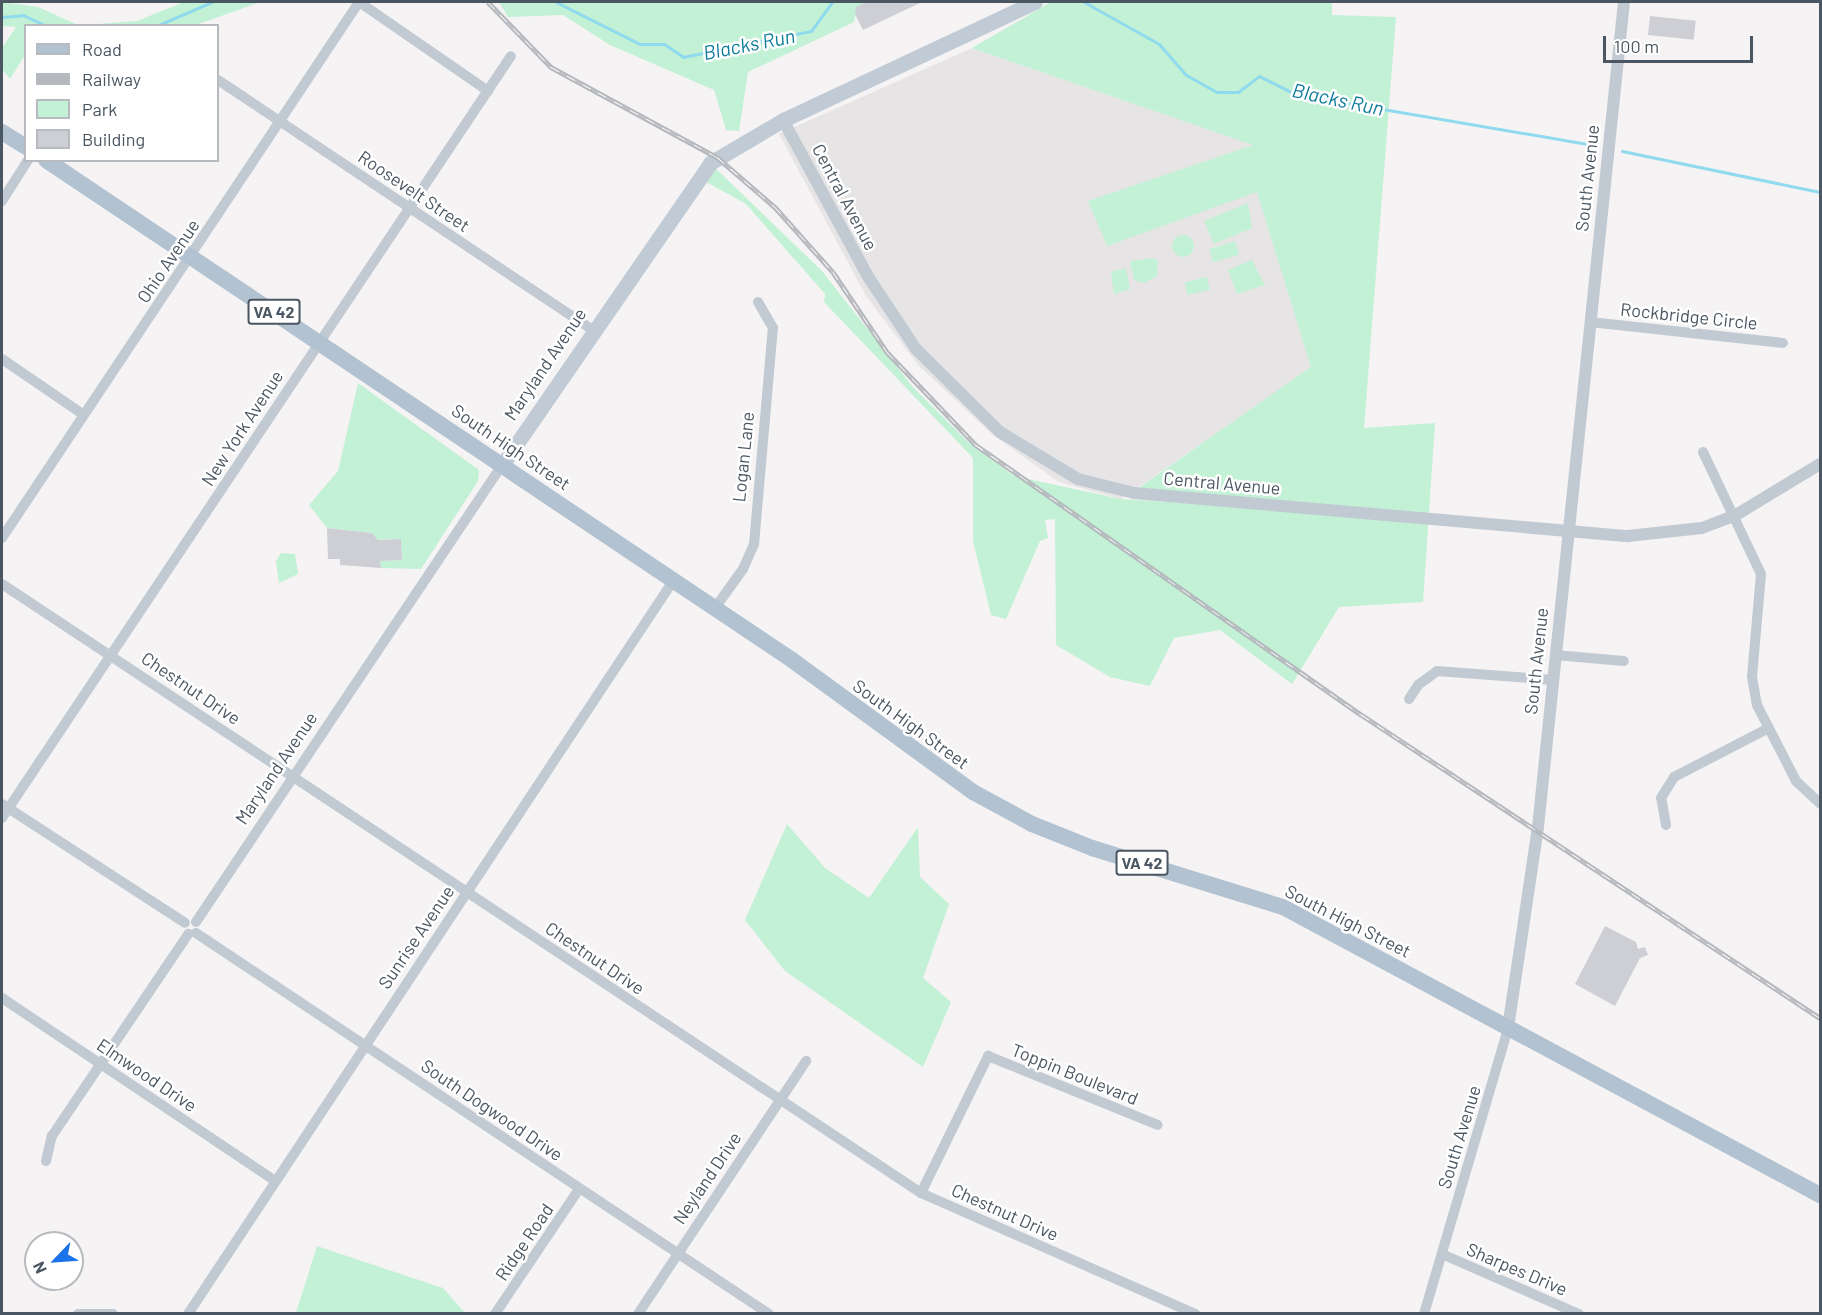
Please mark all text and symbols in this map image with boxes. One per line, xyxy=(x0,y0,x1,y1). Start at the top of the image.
water label: Blacks Run xyxy=(701,23,797,65)
legend xyxy=(24,24,219,162)
scale bar xyxy=(1606,24,1756,62)
text: 100 m xyxy=(1614,35,1659,57)
text: Road xyxy=(82,38,122,60)
text: Railway xyxy=(82,68,141,90)
water label: Blacks Run xyxy=(1290,78,1386,120)
text: Park xyxy=(82,98,117,120)
street label: South Avenue xyxy=(1571,124,1603,232)
text: Building xyxy=(82,128,145,150)
street label: Central Avenue xyxy=(808,140,882,254)
street label: Roosevelt Street xyxy=(354,146,474,236)
street label: Ohio Avenue xyxy=(132,215,204,307)
street label: Rockbridge Circle xyxy=(1619,298,1759,334)
road number: VA 42 xyxy=(247,299,301,325)
street label: Maryland Avenue xyxy=(499,304,591,424)
street label: New York Avenue xyxy=(197,366,287,490)
street label: South High Street xyxy=(448,399,574,495)
street label: Logan Lane xyxy=(728,411,758,503)
street label: Central Avenue xyxy=(1163,467,1281,499)
street label: South Avenue xyxy=(1520,607,1552,715)
street label: Chestnut Drive xyxy=(137,647,245,729)
street label: South High Street xyxy=(849,675,973,773)
street label: Maryland Avenue xyxy=(230,708,322,828)
road number: VA 42 xyxy=(1115,850,1169,876)
street label: South High Street xyxy=(1282,880,1414,962)
street label: Sunrise Avenue xyxy=(373,881,459,993)
street label: Chestnut Drive xyxy=(541,917,649,999)
street label: Elmwood Drive xyxy=(93,1034,201,1116)
street label: Toppin Boulevard xyxy=(1009,1039,1141,1109)
street label: South Dogwood Drive xyxy=(417,1055,567,1165)
street label: South Avenue xyxy=(1433,1083,1485,1191)
street label: Neyland Drive xyxy=(668,1128,746,1228)
street label: Chestnut Drive xyxy=(948,1179,1062,1245)
street label: Ridge Road xyxy=(490,1199,558,1285)
north arrow xyxy=(24,1231,84,1291)
street label: Sharpes Drive xyxy=(1463,1238,1571,1300)
text: N xyxy=(28,1259,50,1277)

